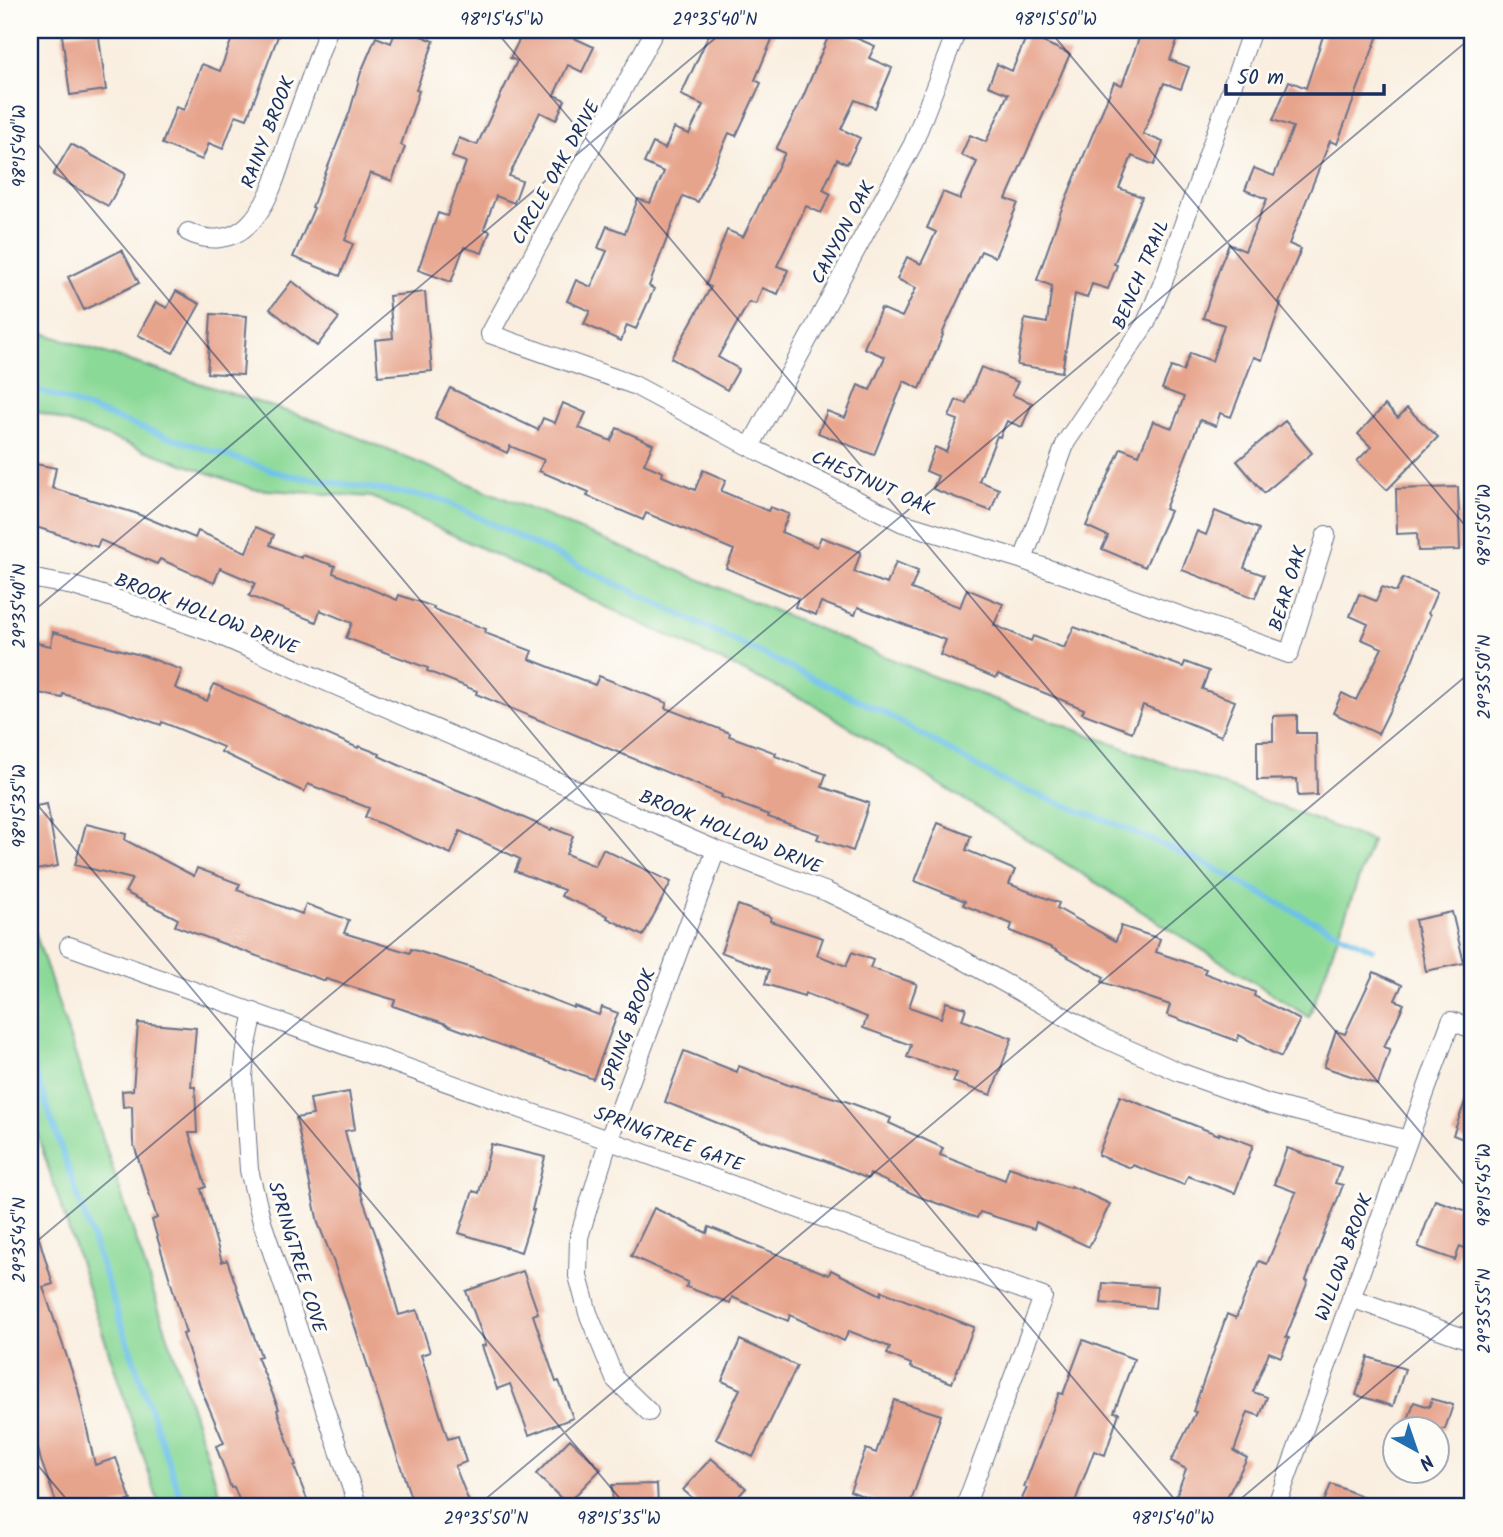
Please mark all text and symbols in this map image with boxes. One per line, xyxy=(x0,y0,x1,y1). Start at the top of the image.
text: 98°15'45"W xyxy=(460,6,544,35)
text: 29°35'40"N xyxy=(673,6,757,35)
text: 98°15'50"W xyxy=(1015,6,1097,35)
scale bar xyxy=(1226,52,1384,96)
text: 50 m xyxy=(1237,62,1284,95)
street label: RAINY BROOK xyxy=(234,72,304,193)
street label: CIRCLE OAK DRIVE xyxy=(505,94,609,251)
text: 98°15'40"W xyxy=(6,105,35,187)
street label: CANYON OAK xyxy=(804,175,884,290)
street label: BENCH TRAIL xyxy=(1105,215,1178,334)
street label: CHESTNUT OAK xyxy=(806,443,939,525)
text: 98°15'50"W xyxy=(1471,484,1500,566)
street label: BEAR OAK xyxy=(1262,541,1316,635)
text: 29°35'40"N xyxy=(6,564,35,648)
street label: BROOK HOLLOW DRIVE xyxy=(110,566,304,664)
text: 29°35'50"N xyxy=(1471,635,1500,719)
text: 98°15'35"W xyxy=(6,764,35,848)
street label: BROOK HOLLOW DRIVE xyxy=(634,782,827,884)
street label: SPRING BROOK xyxy=(593,964,665,1095)
street label: SPRINGTREE GATE xyxy=(589,1099,748,1181)
text: 98°15'45"W xyxy=(1471,1143,1500,1227)
street label: SPRINGTREE COVE xyxy=(259,1178,334,1338)
street label: WILLOW BROOK xyxy=(1308,1189,1382,1325)
text: 29°35'45"N xyxy=(6,1197,35,1283)
text: 29°35'55"N xyxy=(1471,1268,1500,1354)
north arrow xyxy=(1380,1414,1450,1484)
text: N xyxy=(1411,1446,1440,1477)
text: 29°35'50"N xyxy=(444,1505,528,1534)
text: 98°15'35"W xyxy=(577,1505,661,1534)
text: 98°15'40"W xyxy=(1132,1505,1214,1534)

